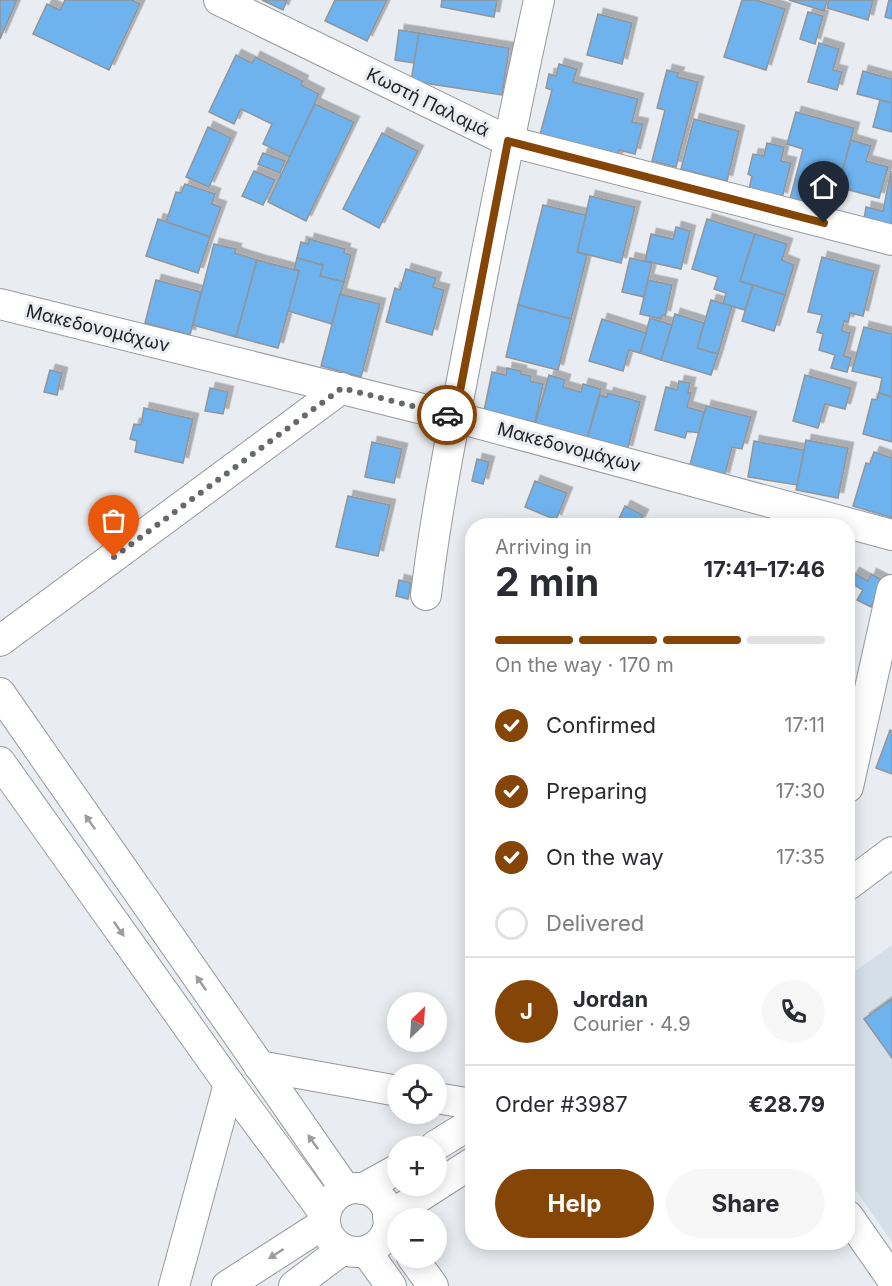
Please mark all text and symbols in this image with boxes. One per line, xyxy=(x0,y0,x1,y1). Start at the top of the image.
street label: Κωστή Παλαμά xyxy=(363,63,493,141)
pin xyxy=(798,161,849,223)
icon: home xyxy=(807,170,840,203)
street label: Μακεδονομάχων xyxy=(24,300,172,356)
courier xyxy=(417,385,477,445)
icon: car xyxy=(431,399,464,432)
street label: Μακεδονομάχων xyxy=(495,418,643,476)
pin xyxy=(88,495,139,557)
icon: bag xyxy=(97,504,130,537)
text: Arriving in xyxy=(495,535,592,559)
text: 17:41–17:46 xyxy=(704,556,825,582)
text: 2 min xyxy=(495,558,599,605)
text: On the way · 170 m xyxy=(495,653,674,677)
icon: check xyxy=(495,709,528,742)
text: Confirmed xyxy=(546,712,656,738)
text: 17:11 xyxy=(784,713,825,737)
icon: check xyxy=(495,775,528,808)
text: Preparing xyxy=(546,778,647,804)
text: 17:30 xyxy=(775,779,825,803)
one-way arrow xyxy=(84,815,96,831)
icon: check xyxy=(495,841,528,874)
text: On the way xyxy=(546,844,664,870)
text: 17:35 xyxy=(776,845,825,869)
text: Delivered xyxy=(546,910,644,936)
one-way arrow xyxy=(113,921,124,937)
one-way arrow xyxy=(195,975,207,991)
button: phone xyxy=(762,980,825,1043)
text: Jordan xyxy=(573,986,648,1012)
north arrow xyxy=(387,992,447,1052)
map controls xyxy=(387,992,447,1268)
text: J xyxy=(520,998,533,1024)
text: Courier · 4.9 xyxy=(573,1012,691,1036)
button: locate xyxy=(387,1064,447,1124)
text: Order #3987 xyxy=(495,1091,628,1117)
text: €28.79 xyxy=(749,1091,825,1117)
one-way arrow xyxy=(307,1135,319,1151)
button: + xyxy=(387,1136,447,1196)
button: Help xyxy=(495,1169,654,1238)
button: Share xyxy=(666,1169,825,1238)
button: − xyxy=(387,1208,447,1268)
one-way arrow xyxy=(268,1249,284,1260)

